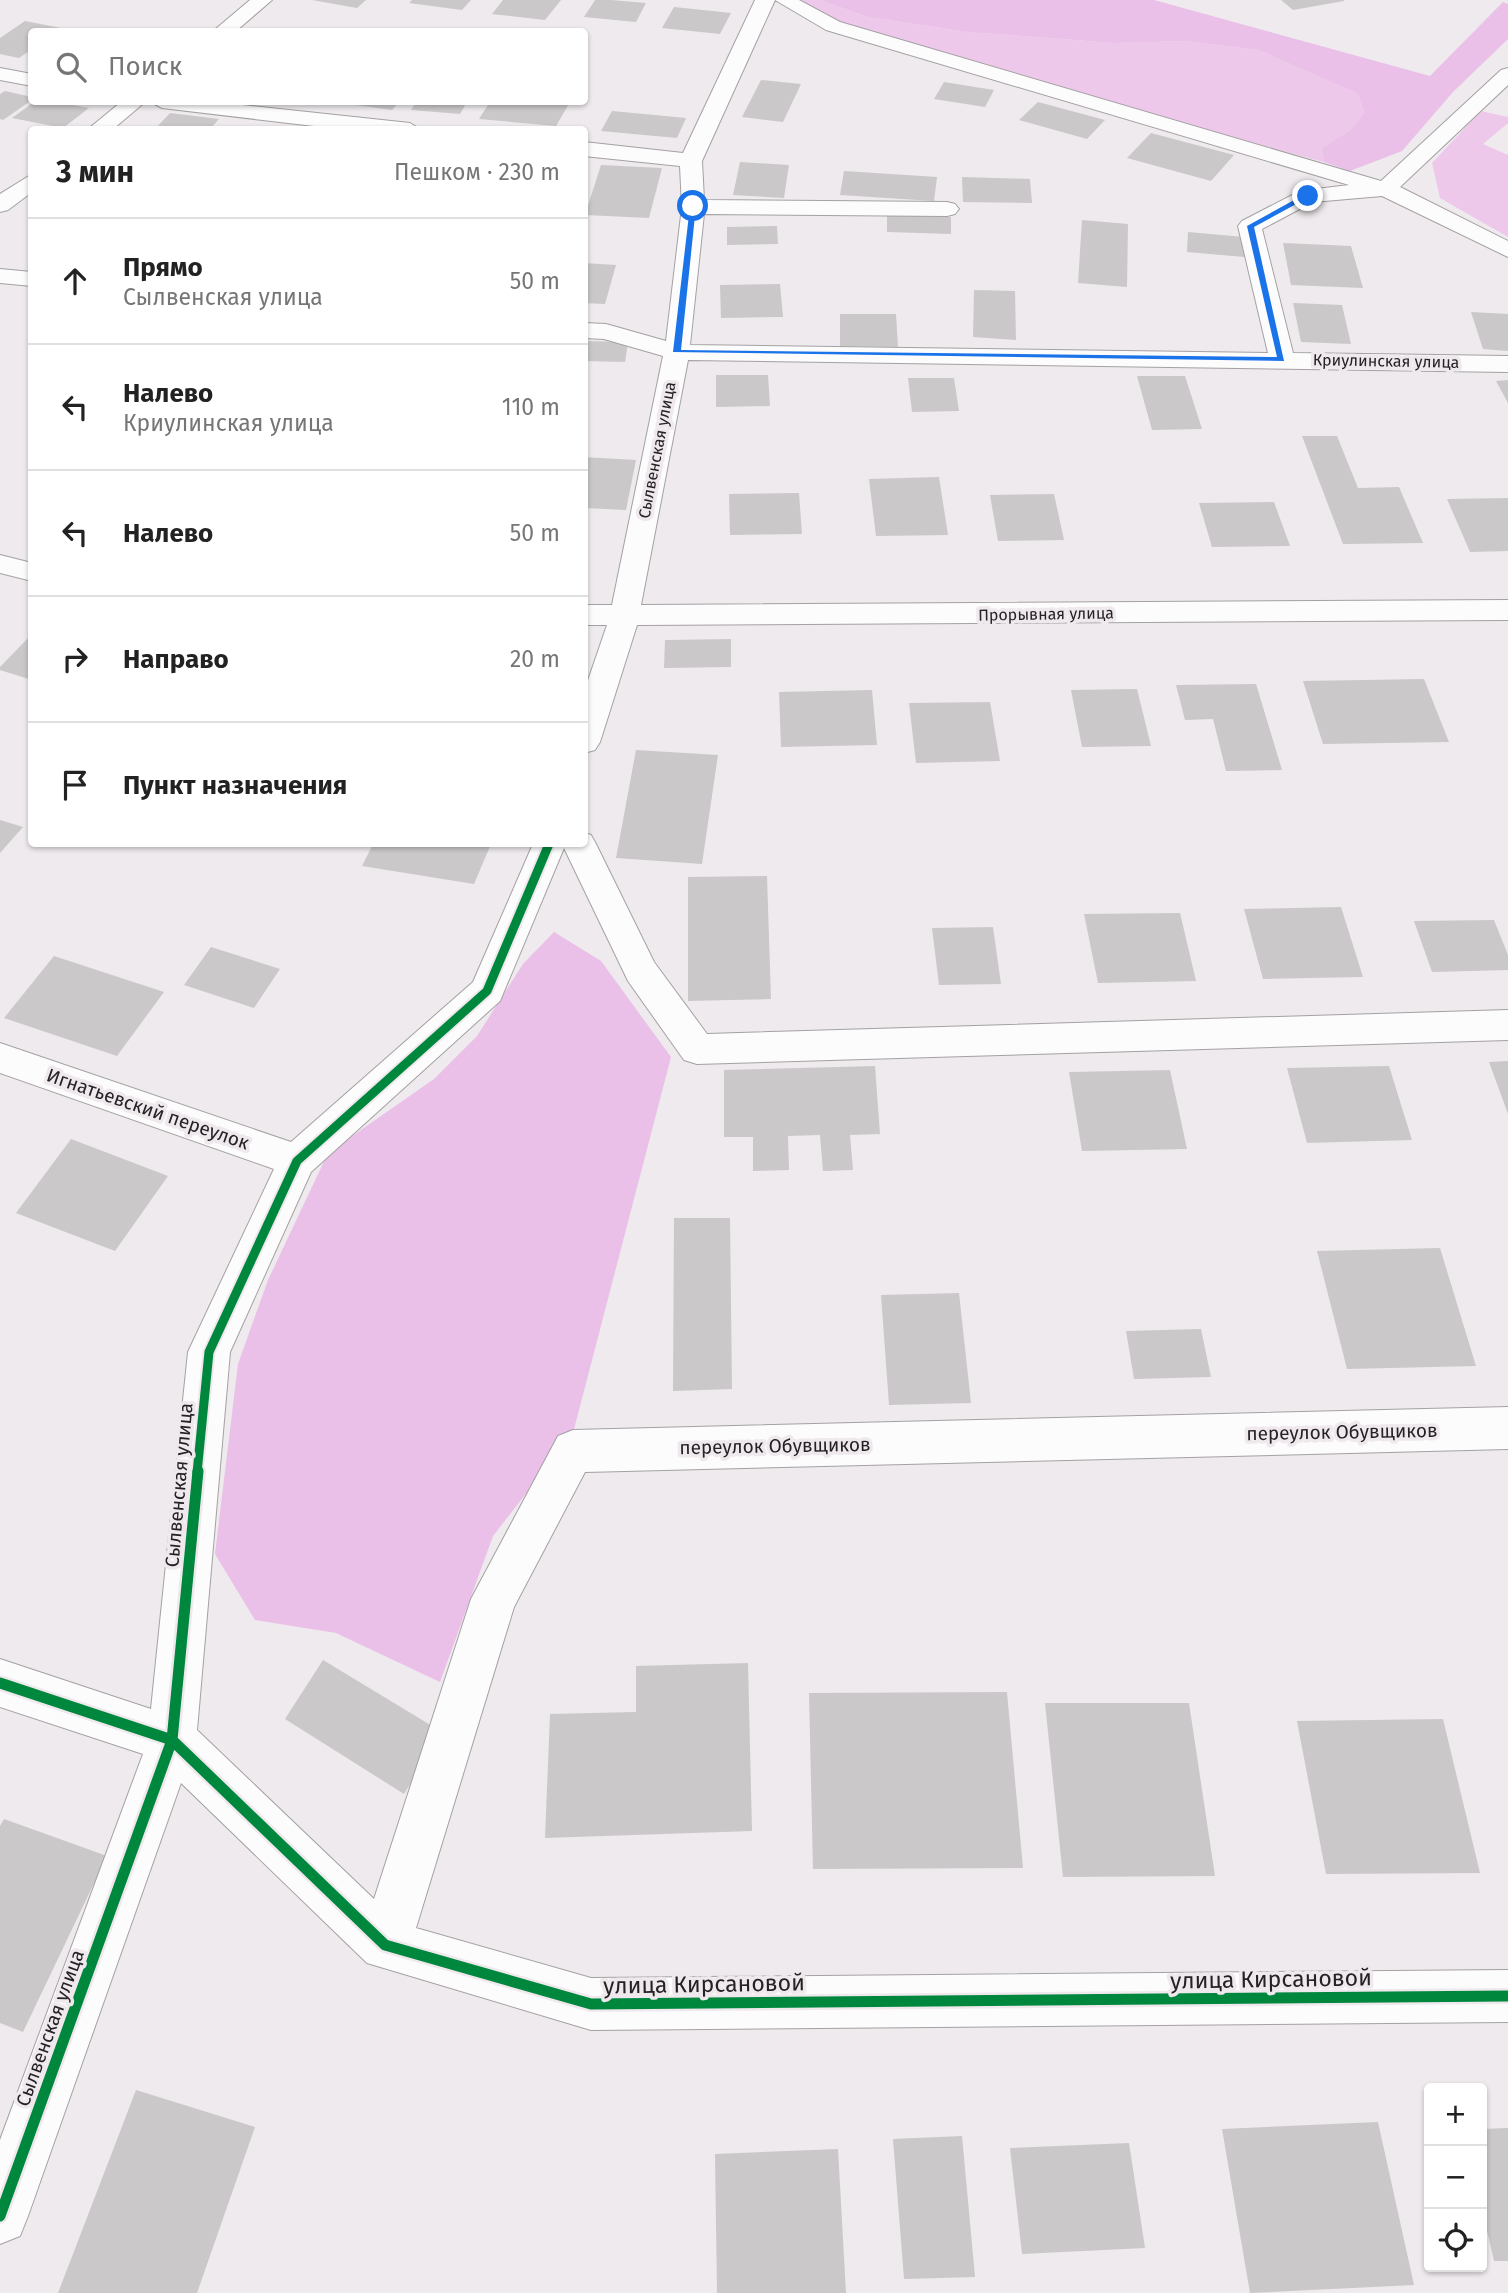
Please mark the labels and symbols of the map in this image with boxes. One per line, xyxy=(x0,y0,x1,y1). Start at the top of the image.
route end xyxy=(1292,180,1323,211)
route start xyxy=(677,190,708,221)
street label: Криулинская улица xyxy=(1313,350,1459,372)
street label: Сылвенская улица xyxy=(634,380,680,520)
street label: Прорывная улица xyxy=(978,603,1114,625)
street label: Игнатьевский переулок xyxy=(44,1064,252,1155)
street label: Сылвенская улица xyxy=(160,1402,198,1568)
street label: переулок Обувщиков xyxy=(1246,1419,1438,1445)
street label: переулок Обувщиков xyxy=(679,1433,871,1459)
street label: Сылвенская улица xyxy=(11,1947,89,2109)
street label: улица Кирсановой xyxy=(1170,1963,1372,1995)
street label: улица Кирсановой xyxy=(603,1968,805,2000)

